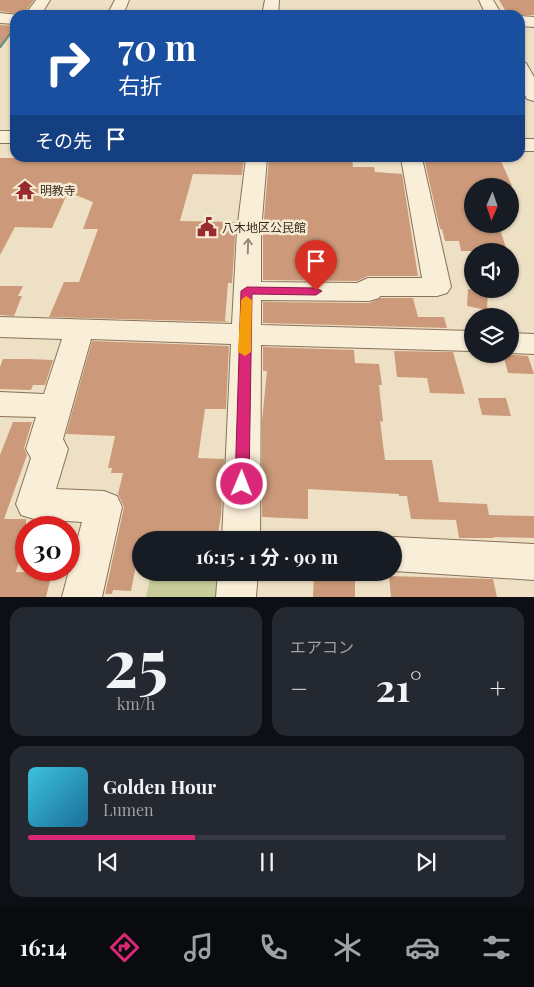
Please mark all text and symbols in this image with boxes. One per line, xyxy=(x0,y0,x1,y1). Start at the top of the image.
text: 70 m xyxy=(118,23,196,70)
icon: right xyxy=(35,30,100,95)
text: 右折 xyxy=(118,70,162,100)
icon: arrive xyxy=(102,125,130,153)
text: その先 xyxy=(35,127,92,153)
north arrow xyxy=(464,178,519,232)
map controls xyxy=(464,178,519,363)
temple icon: 明教寺 xyxy=(14,179,36,201)
place label: 明教寺 xyxy=(40,182,76,198)
public building icon: 八木地区公民館 xyxy=(196,216,218,238)
place label: 八木地区公民館 xyxy=(222,219,306,235)
one-way arrow xyxy=(244,239,253,255)
pin xyxy=(295,240,337,291)
button: sound xyxy=(464,243,519,298)
icon: arrive xyxy=(302,247,330,275)
button: layers xyxy=(464,308,519,363)
position arrow xyxy=(215,457,267,509)
speed limit sign: 30 xyxy=(15,516,80,581)
text: 16:15 · 1 分 · 90 m xyxy=(196,543,338,569)
text: 25 xyxy=(104,617,168,703)
text: エアコン xyxy=(290,636,354,657)
text: 21° xyxy=(376,661,422,712)
text: − xyxy=(290,669,308,706)
text: + xyxy=(490,669,506,706)
text: km/h xyxy=(117,693,155,714)
text: Golden Hour xyxy=(103,773,216,799)
text: Lumen xyxy=(103,799,154,820)
icon: previous xyxy=(94,848,122,876)
icon: pause xyxy=(253,848,281,876)
icon: next xyxy=(412,848,440,876)
icon: directions xyxy=(107,930,142,965)
icon: music xyxy=(181,930,216,965)
icon: phone xyxy=(256,930,291,965)
icon: climate xyxy=(330,930,365,965)
icon: car xyxy=(405,930,440,965)
icon: filters xyxy=(479,930,514,965)
text: 16:14 xyxy=(20,932,67,962)

